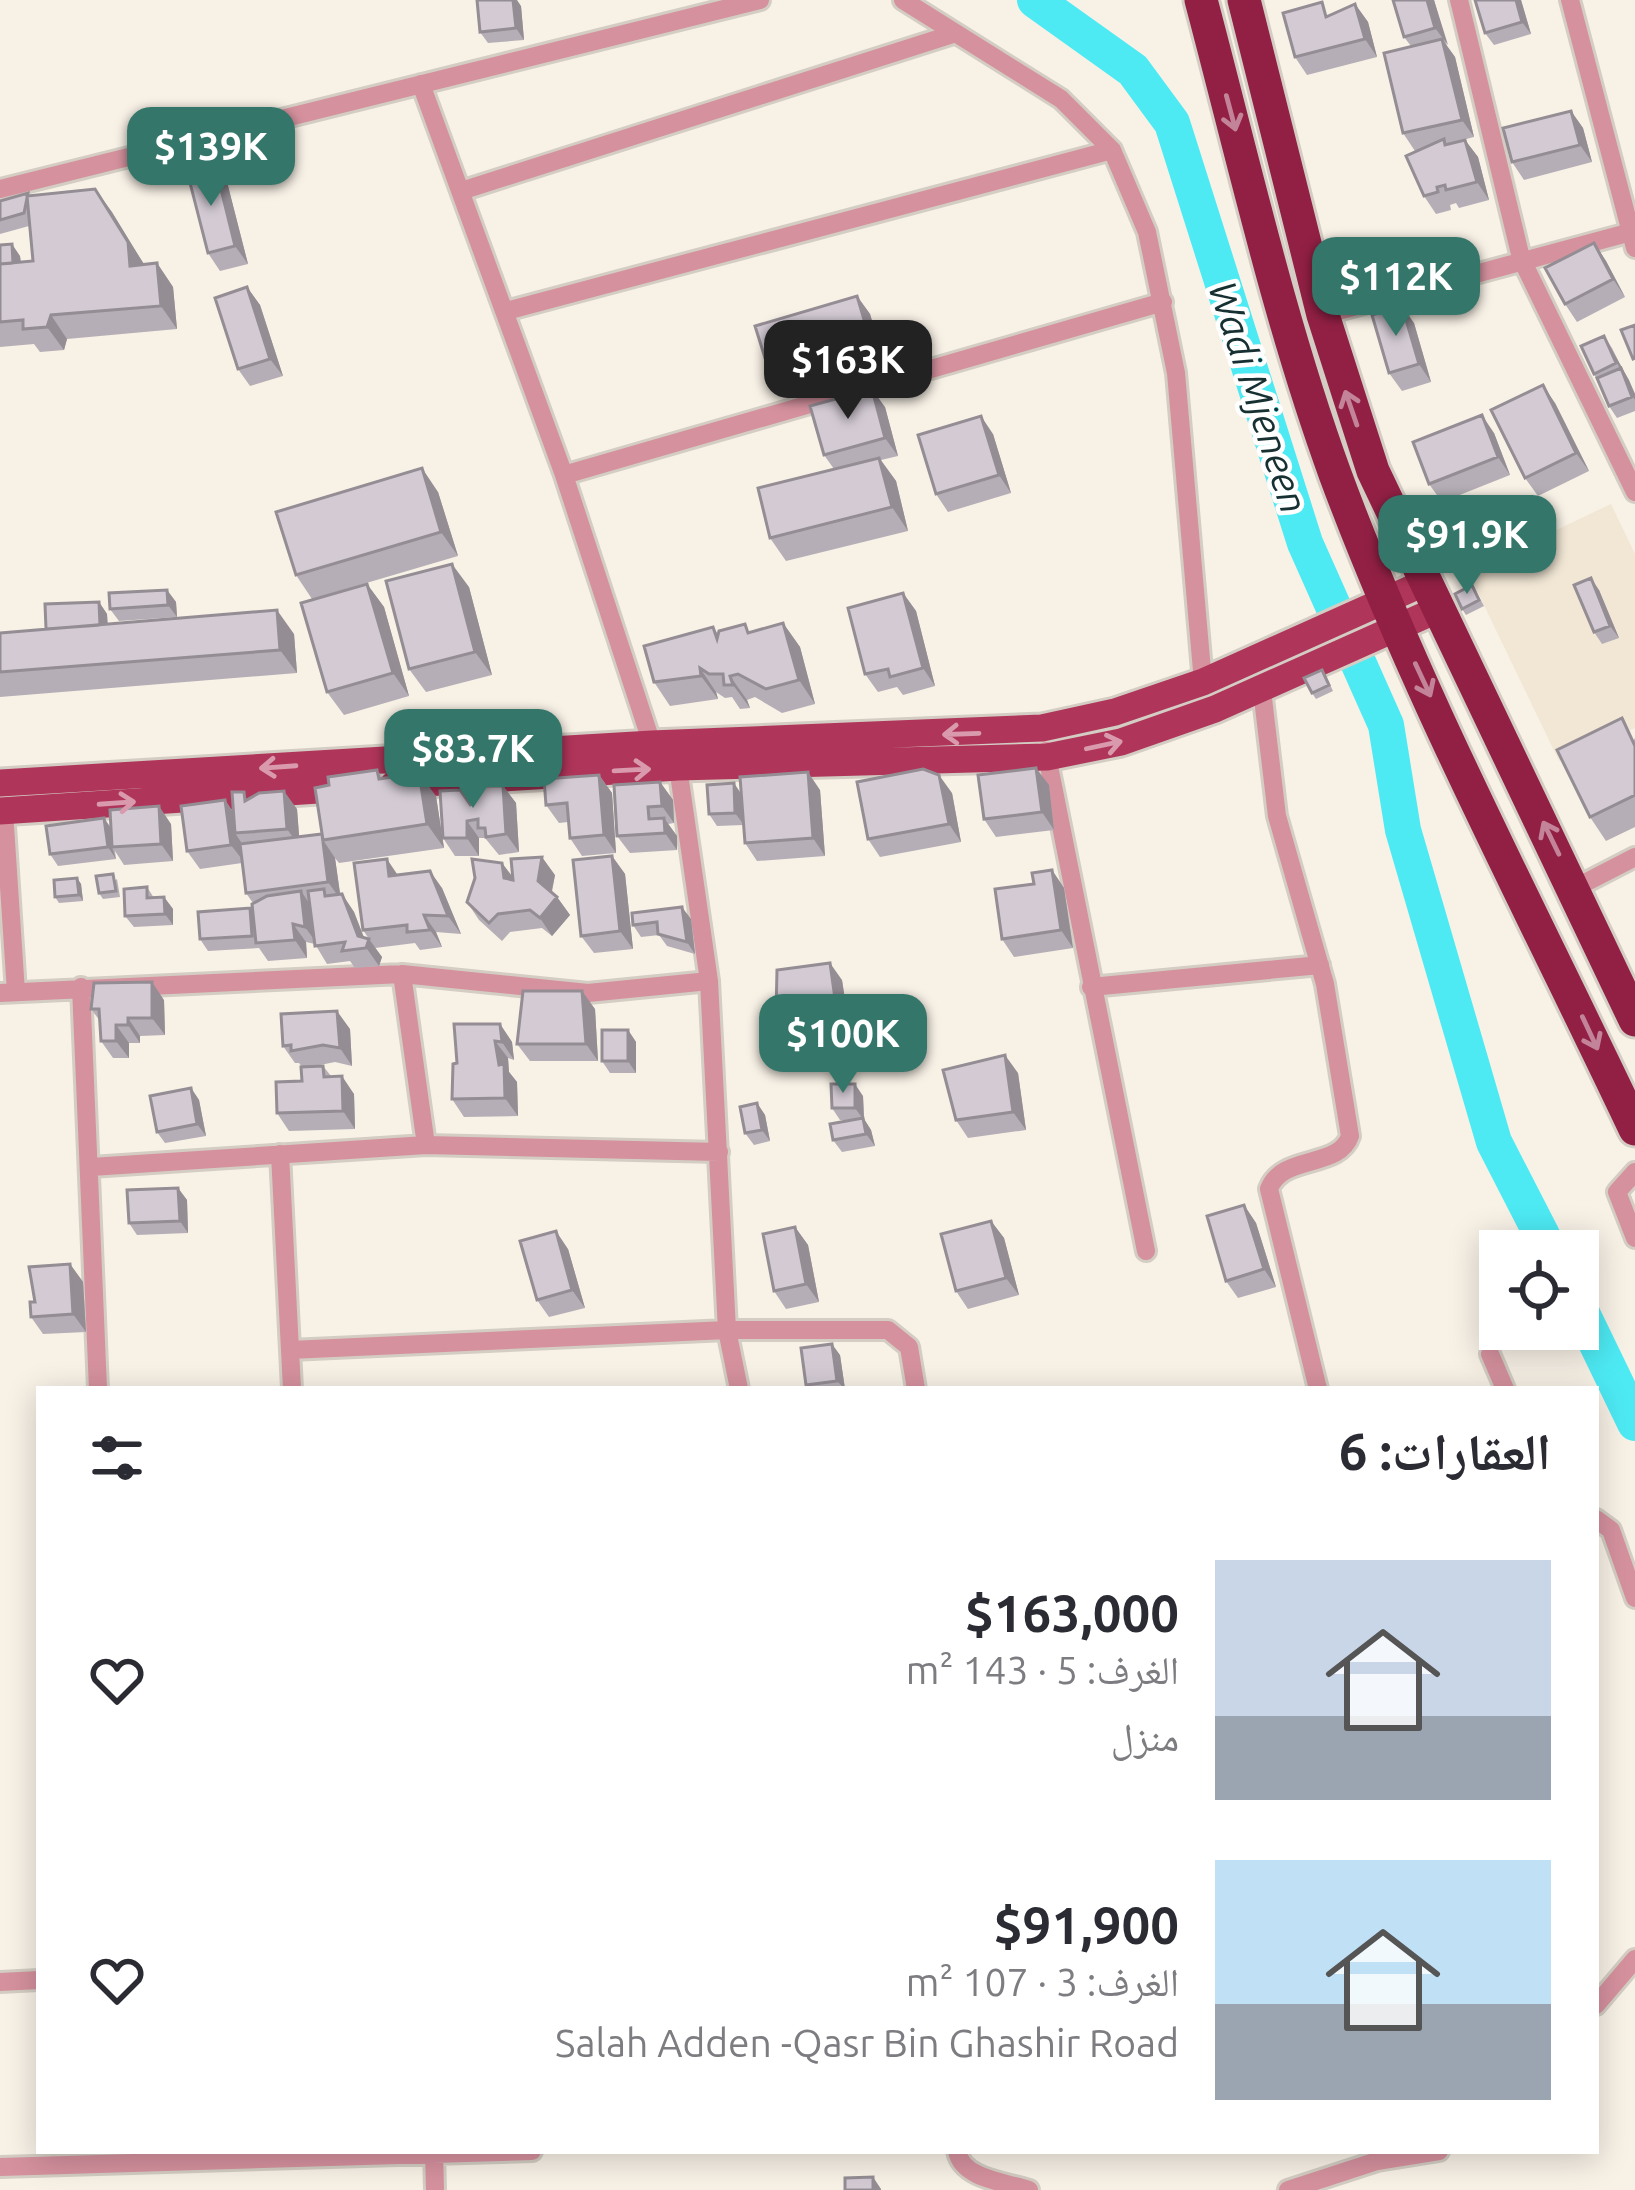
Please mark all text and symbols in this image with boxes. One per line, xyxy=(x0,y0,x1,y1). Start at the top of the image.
one-way arrow xyxy=(1222,93,1244,131)
pin: $139K xyxy=(127,107,295,209)
text: $139K xyxy=(154,124,268,167)
pin: $112K xyxy=(1312,237,1480,339)
text: $112K xyxy=(1339,254,1453,297)
water label: Wadi Mjeneen xyxy=(1201,276,1317,518)
pin: $163K xyxy=(764,320,932,422)
text: $163K xyxy=(791,337,905,380)
one-way arrow xyxy=(1339,390,1361,428)
pin: $91.9K xyxy=(1369,495,1565,597)
text: $91.9K xyxy=(1405,512,1529,555)
one-way arrow xyxy=(1413,661,1435,697)
pin: $83.7K xyxy=(375,709,571,811)
one-way arrow xyxy=(942,722,981,745)
text: $83.7K xyxy=(411,726,535,769)
one-way arrow xyxy=(1084,733,1123,755)
one-way arrow xyxy=(259,755,298,778)
one-way arrow xyxy=(612,758,651,781)
one-way arrow xyxy=(97,792,136,815)
one-way arrow xyxy=(1538,821,1561,856)
pin: $100K xyxy=(759,994,927,1096)
text: $100K xyxy=(786,1011,900,1054)
one-way arrow xyxy=(1580,1014,1602,1050)
map controls xyxy=(1479,1230,1599,1350)
button: locate xyxy=(1479,1230,1599,1350)
text: العقارات: 6 xyxy=(1339,1422,1551,1480)
icon: filters xyxy=(84,1425,150,1491)
text: $163,000 xyxy=(965,1584,1179,1642)
icon: home xyxy=(1311,1608,1455,1752)
icon: heart xyxy=(84,1647,150,1713)
text: الغرف: 5 · 143 m² xyxy=(906,1648,1179,1691)
text: منزل xyxy=(1111,1715,1179,1758)
text: $91,900 xyxy=(994,1896,1179,1954)
icon: home xyxy=(1311,1908,1455,2052)
icon: heart xyxy=(84,1947,150,2013)
text: الغرف: 3 · 107 m² xyxy=(906,1960,1179,2003)
text: Salah Adden -Qasr Bin Ghashir Road xyxy=(555,2021,1179,2064)

